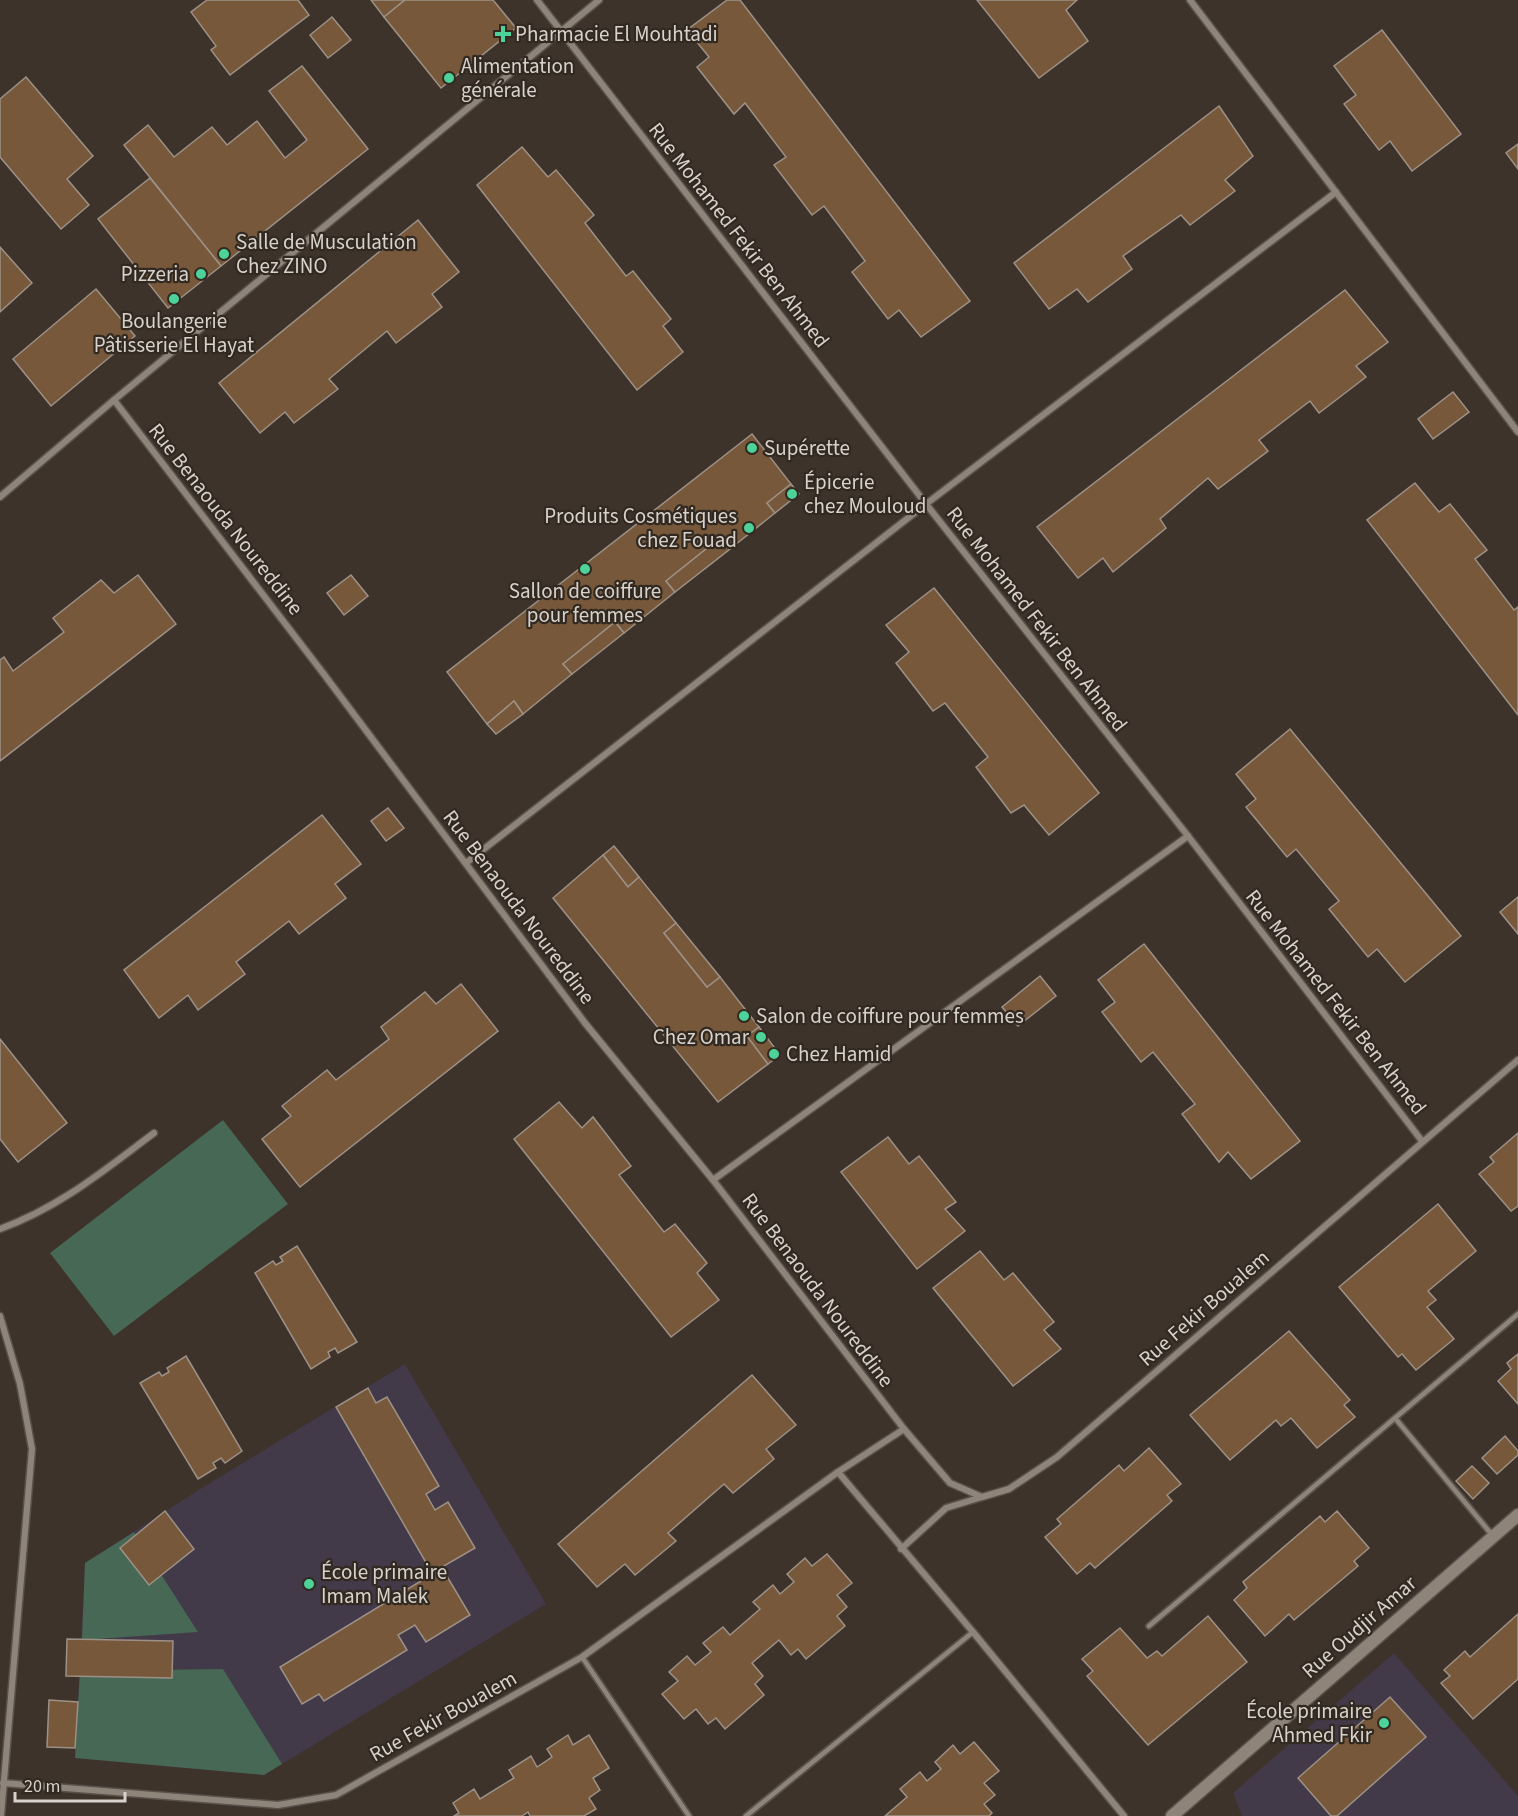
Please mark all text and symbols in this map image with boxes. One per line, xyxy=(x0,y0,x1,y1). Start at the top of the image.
place label: Pharmacie El Mouhtadi xyxy=(515,19,718,49)
marker: Pharmacie El Mouhtadi xyxy=(496,27,510,41)
place label: Alimentation générale xyxy=(461,51,574,105)
marker: Alimentation générale xyxy=(442,71,456,85)
street label: Rue Mohamed Fekir Ben Ahmed xyxy=(641,116,837,354)
place label: Salle de Musculation Chez ZINO xyxy=(236,227,417,281)
marker: Salle de Musculation Chez ZINO xyxy=(217,247,231,261)
place label: Pizzeria xyxy=(121,259,189,289)
marker: Pizzeria xyxy=(194,267,208,281)
marker: Boulangerie Pâtisserie El Hayat xyxy=(167,292,181,306)
place label: Boulangerie Pâtisserie El Hayat xyxy=(94,306,254,360)
street label: Rue Benaouda Noureddine xyxy=(141,417,311,621)
place label: Supérette xyxy=(764,433,850,463)
marker: Supérette xyxy=(745,441,759,455)
place label: Épicerie chez Mouloud xyxy=(804,467,926,521)
marker: Épicerie chez Mouloud xyxy=(785,487,799,501)
street label: Rue Mohamed Fekir Ben Ahmed xyxy=(939,500,1135,738)
place label: Produits Cosmétiques chez Fouad xyxy=(544,501,737,555)
marker: Produits Cosmétiques chez Fouad xyxy=(742,521,756,535)
marker: Sallon de coiffure pour femmes xyxy=(578,562,592,576)
place label: Sallon de coiffure pour femmes xyxy=(509,576,661,630)
street label: Rue Benaouda Noureddine xyxy=(436,804,602,1010)
street label: Rue Mohamed Fekir Ben Ahmed xyxy=(1238,883,1434,1121)
place label: Salon de coiffure pour femmes xyxy=(756,1001,1024,1031)
marker: Salon de coiffure pour femmes xyxy=(737,1009,751,1023)
place label: Chez Omar xyxy=(653,1022,750,1052)
marker: Chez Omar xyxy=(754,1030,768,1044)
place label: Chez Hamid xyxy=(786,1039,891,1069)
marker: Chez Hamid xyxy=(767,1047,781,1061)
street label: Rue Benaouda Noureddine xyxy=(735,1187,901,1393)
street label: Rue Fekir Boualem xyxy=(1132,1243,1276,1373)
place label: École primaire Imam Malek xyxy=(321,1557,447,1611)
street label: Rue Oudjir Amar xyxy=(1295,1568,1424,1685)
marker: École primaire Imam Malek xyxy=(302,1577,316,1591)
street label: Rue Fekir Boualem xyxy=(364,1663,522,1769)
place label: École primaire Ahmed Fkir xyxy=(1246,1696,1373,1750)
marker: École primaire Ahmed Fkir xyxy=(1377,1716,1391,1730)
scale bar xyxy=(15,1765,124,1803)
text: 20 m xyxy=(24,1774,60,1799)

